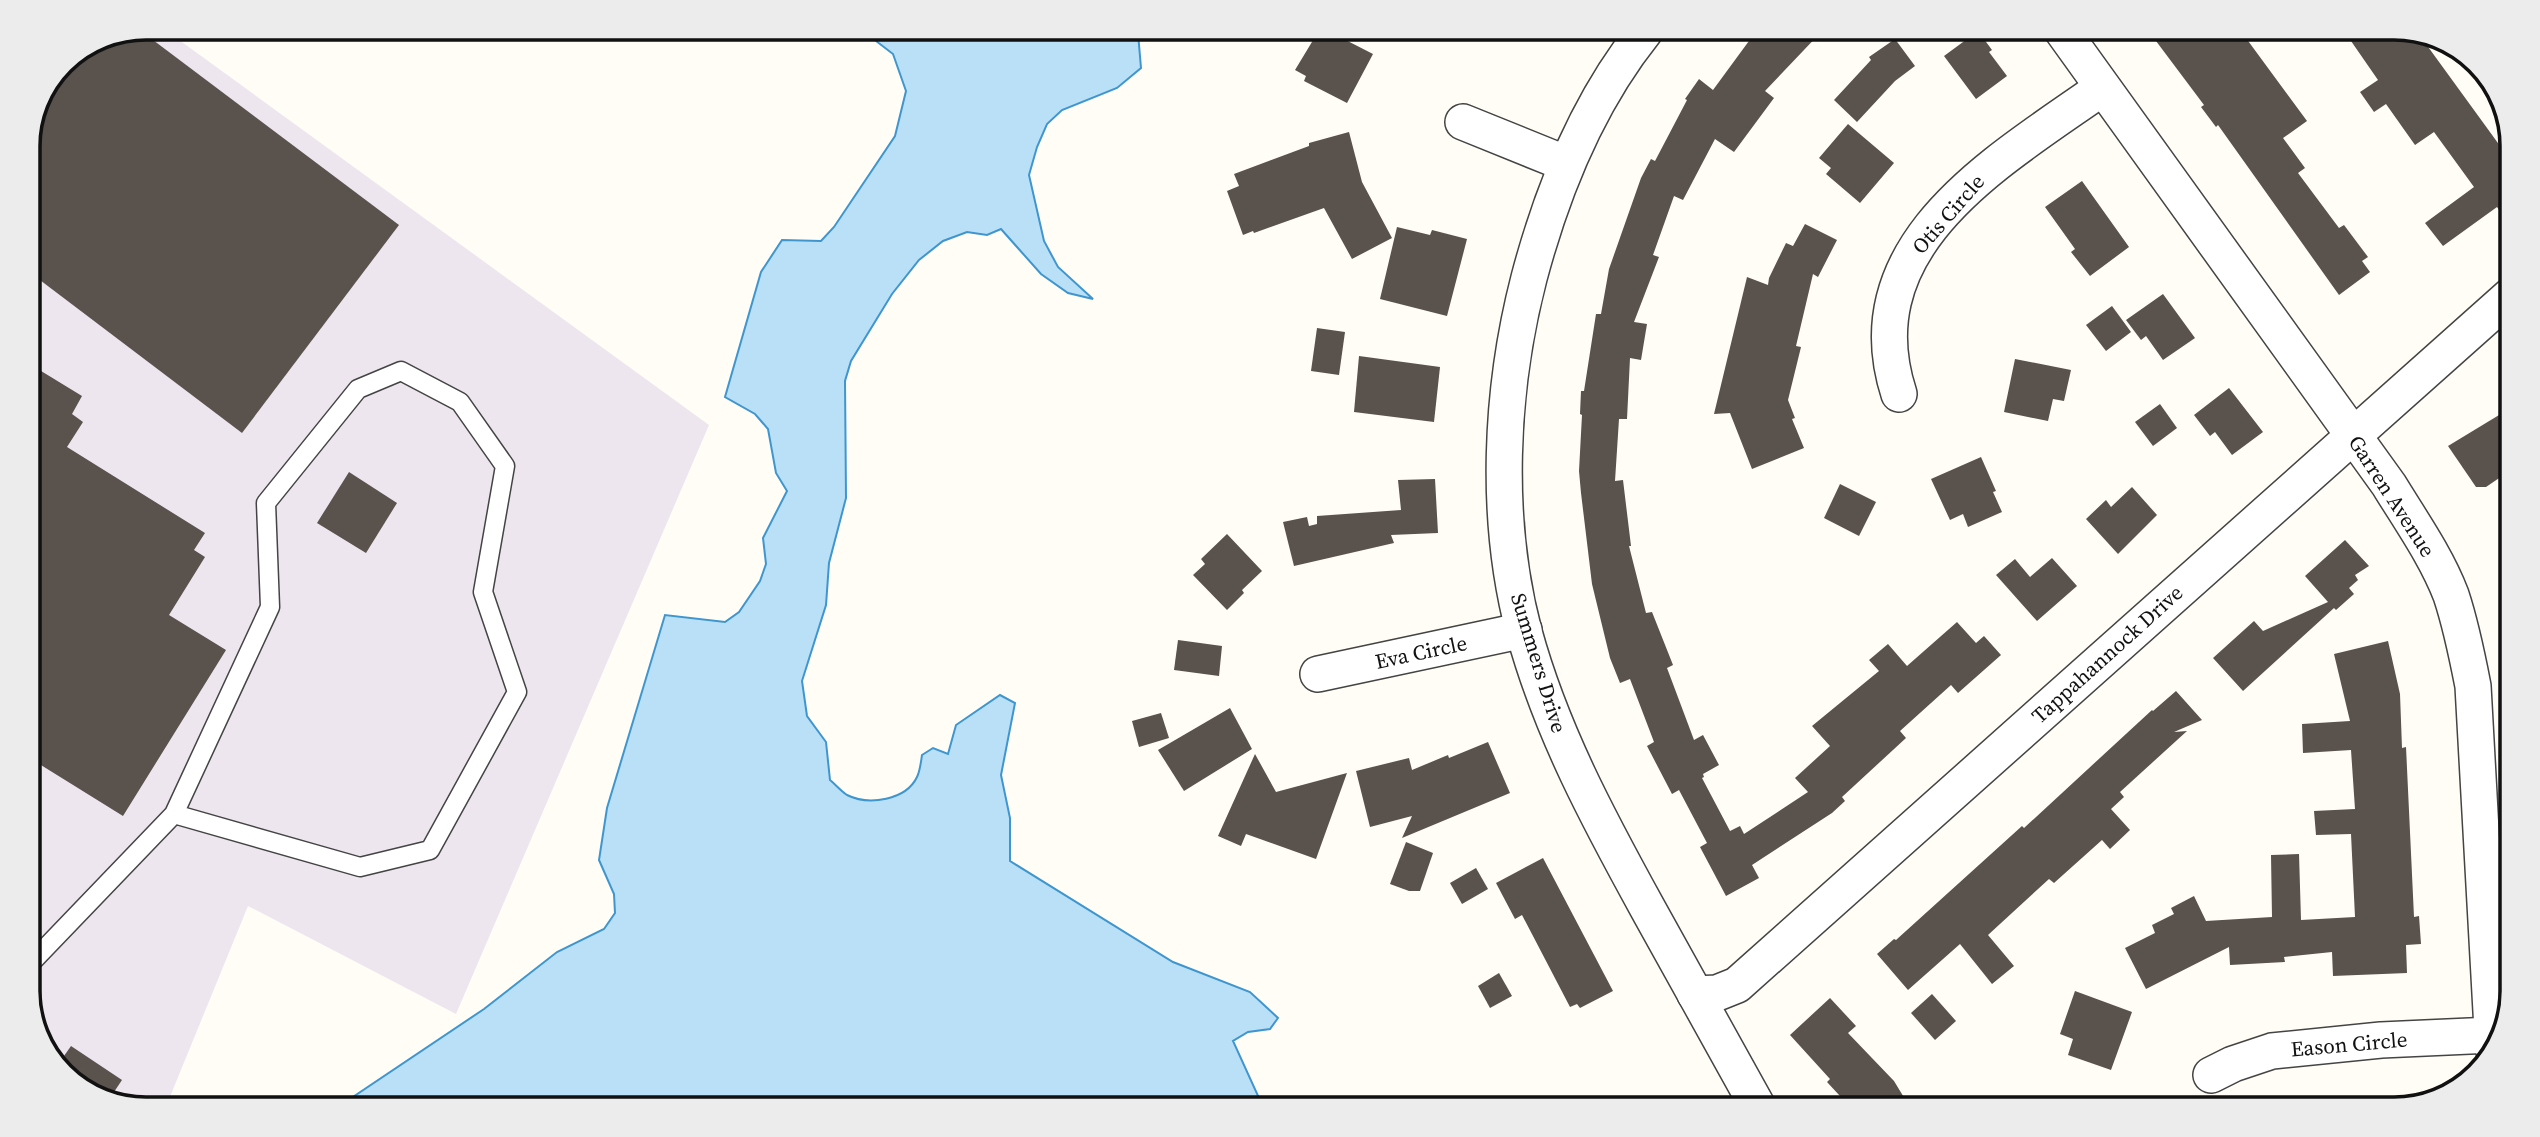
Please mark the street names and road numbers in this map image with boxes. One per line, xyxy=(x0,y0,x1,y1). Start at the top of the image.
street label: Otis Circle xyxy=(1905,168,1991,260)
street label: Garren Avenue xyxy=(2342,430,2442,562)
street label: Tappahannock Drive xyxy=(2025,578,2189,730)
street label: Summers Drive xyxy=(1504,590,1574,736)
street label: Eva Circle xyxy=(1372,628,1470,676)
street label: Eason Circle xyxy=(2290,1024,2408,1064)

